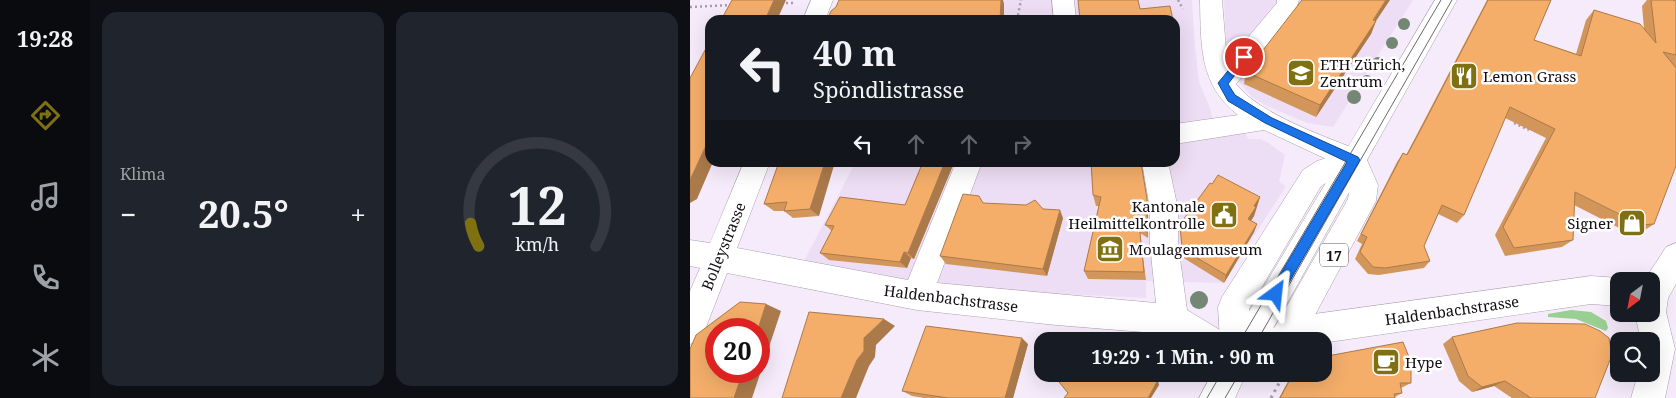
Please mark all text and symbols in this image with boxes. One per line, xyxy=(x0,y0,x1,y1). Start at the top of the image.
text: 19:28 xyxy=(17,23,73,53)
text: 40 m xyxy=(813,29,896,76)
icon: left xyxy=(730,35,795,100)
pin xyxy=(1223,36,1265,78)
icon: arrive xyxy=(1230,43,1258,71)
place label: ETH Zürich, Zentrum xyxy=(1320,54,1405,91)
school or university icon: ETH Zürich, Zentrum xyxy=(1286,58,1316,88)
restaurant icon: Lemon Grass xyxy=(1449,61,1479,91)
place label: Lemon Grass xyxy=(1483,66,1576,86)
text: Spöndlistrasse xyxy=(813,74,964,104)
icon: directions xyxy=(28,98,63,133)
icon: left xyxy=(849,130,877,158)
icon: ahead xyxy=(902,130,930,158)
icon: ahead xyxy=(955,130,983,158)
icon: right xyxy=(1008,130,1036,158)
text: Klima xyxy=(120,163,165,185)
text: 12 xyxy=(508,169,566,240)
icon: music xyxy=(28,179,63,214)
text: 20.5° xyxy=(198,187,289,239)
text: − xyxy=(120,195,136,233)
text: + xyxy=(350,195,366,233)
place label: Kantonale Heilmittelkontrolle xyxy=(1068,196,1205,233)
street label: Bolleystrasse xyxy=(696,199,750,293)
public building icon: Kantonale Heilmittelkontrolle xyxy=(1209,200,1239,230)
shop icon: Signer xyxy=(1617,208,1647,238)
place label: Signer xyxy=(1567,213,1613,233)
text: km/h xyxy=(515,232,559,256)
museum icon: Moulagenmuseum xyxy=(1095,234,1125,264)
place label: Moulagenmuseum xyxy=(1129,239,1262,259)
road number: 17 xyxy=(1320,244,1348,266)
icon: phone xyxy=(28,260,63,295)
position arrow xyxy=(1249,267,1301,319)
north arrow xyxy=(1610,272,1660,322)
map controls xyxy=(1610,272,1660,382)
street label: Haldenbachstrasse xyxy=(883,280,1019,316)
street label: Haldenbachstrasse xyxy=(1384,291,1520,329)
speed limit sign: 20 xyxy=(705,318,770,383)
button: search xyxy=(1610,332,1660,382)
icon: climate xyxy=(28,340,63,375)
text: 19:29 · 1 Min. · 90 m xyxy=(1091,344,1275,370)
cafe icon: Hype xyxy=(1371,347,1401,377)
place label: Hype xyxy=(1405,352,1443,372)

